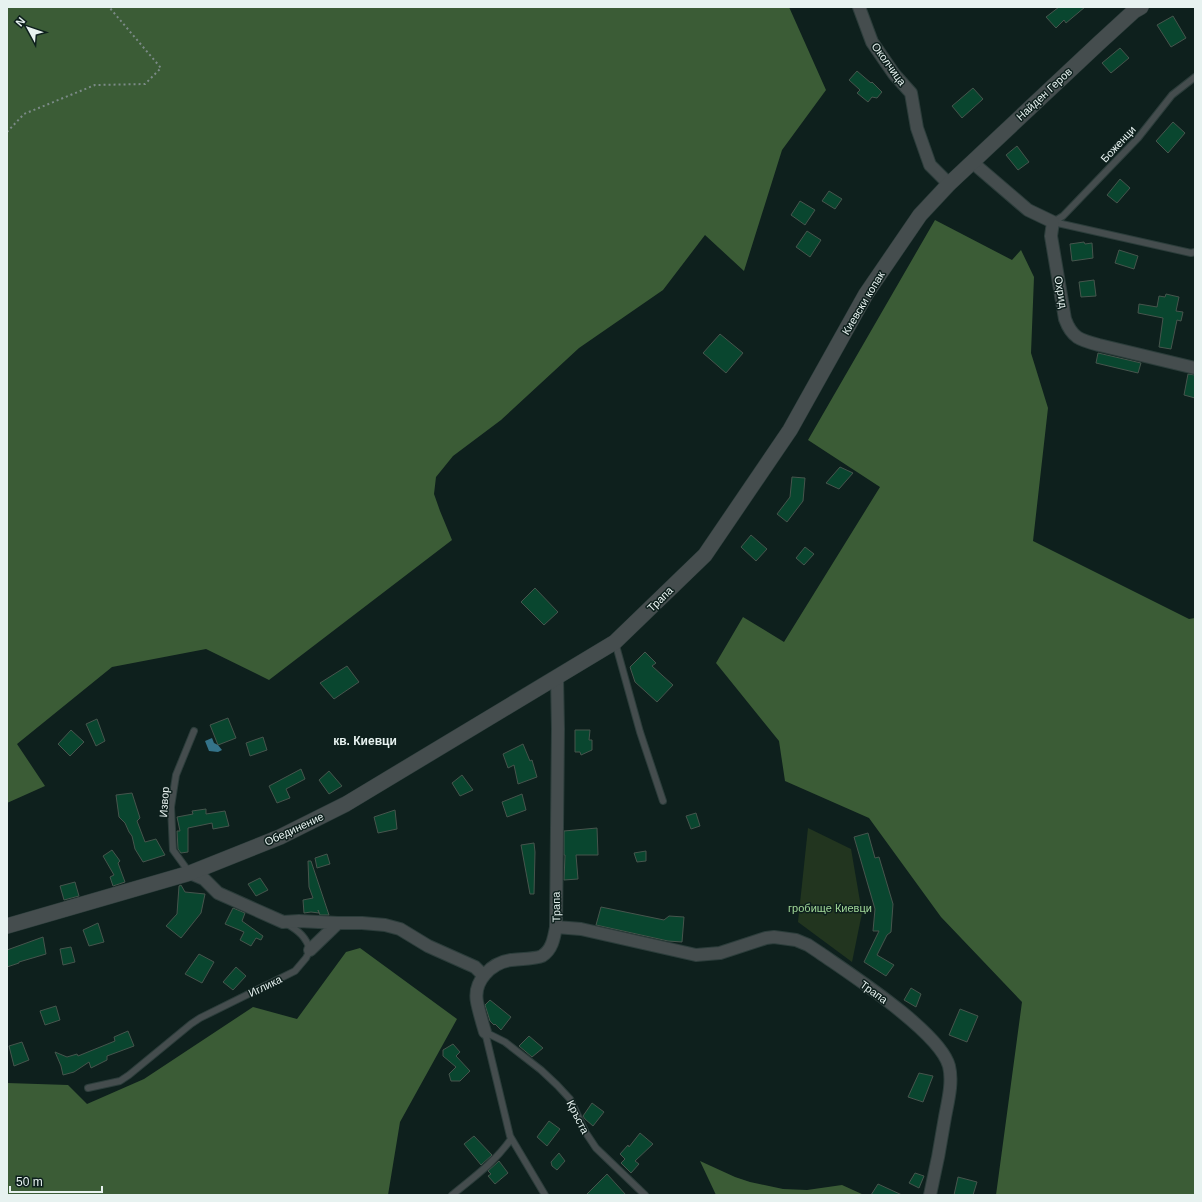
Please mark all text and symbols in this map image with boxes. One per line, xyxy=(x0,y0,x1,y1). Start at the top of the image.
north arrow xyxy=(8,8,48,48)
text: N xyxy=(13,15,28,28)
street label: Околчица xyxy=(869,40,909,88)
street label: Найден Геров xyxy=(1014,65,1074,123)
street label: Боженци xyxy=(1098,123,1138,165)
street label: Киевски копак xyxy=(839,269,887,337)
street label: Охрид xyxy=(1052,275,1070,310)
street label: Трапа xyxy=(645,584,676,614)
district label: кв. Киевци xyxy=(333,734,397,748)
street label: Извор xyxy=(157,786,171,818)
street label: Обединение xyxy=(263,810,325,848)
street label: Трапа xyxy=(550,891,562,922)
park label: гробище Киевци xyxy=(788,902,872,914)
street label: Иглика xyxy=(246,972,284,999)
street label: Трапа xyxy=(858,978,891,1006)
street label: Кръста xyxy=(564,1098,592,1137)
scale bar xyxy=(10,1168,102,1194)
text: 50 m xyxy=(16,1175,43,1189)

